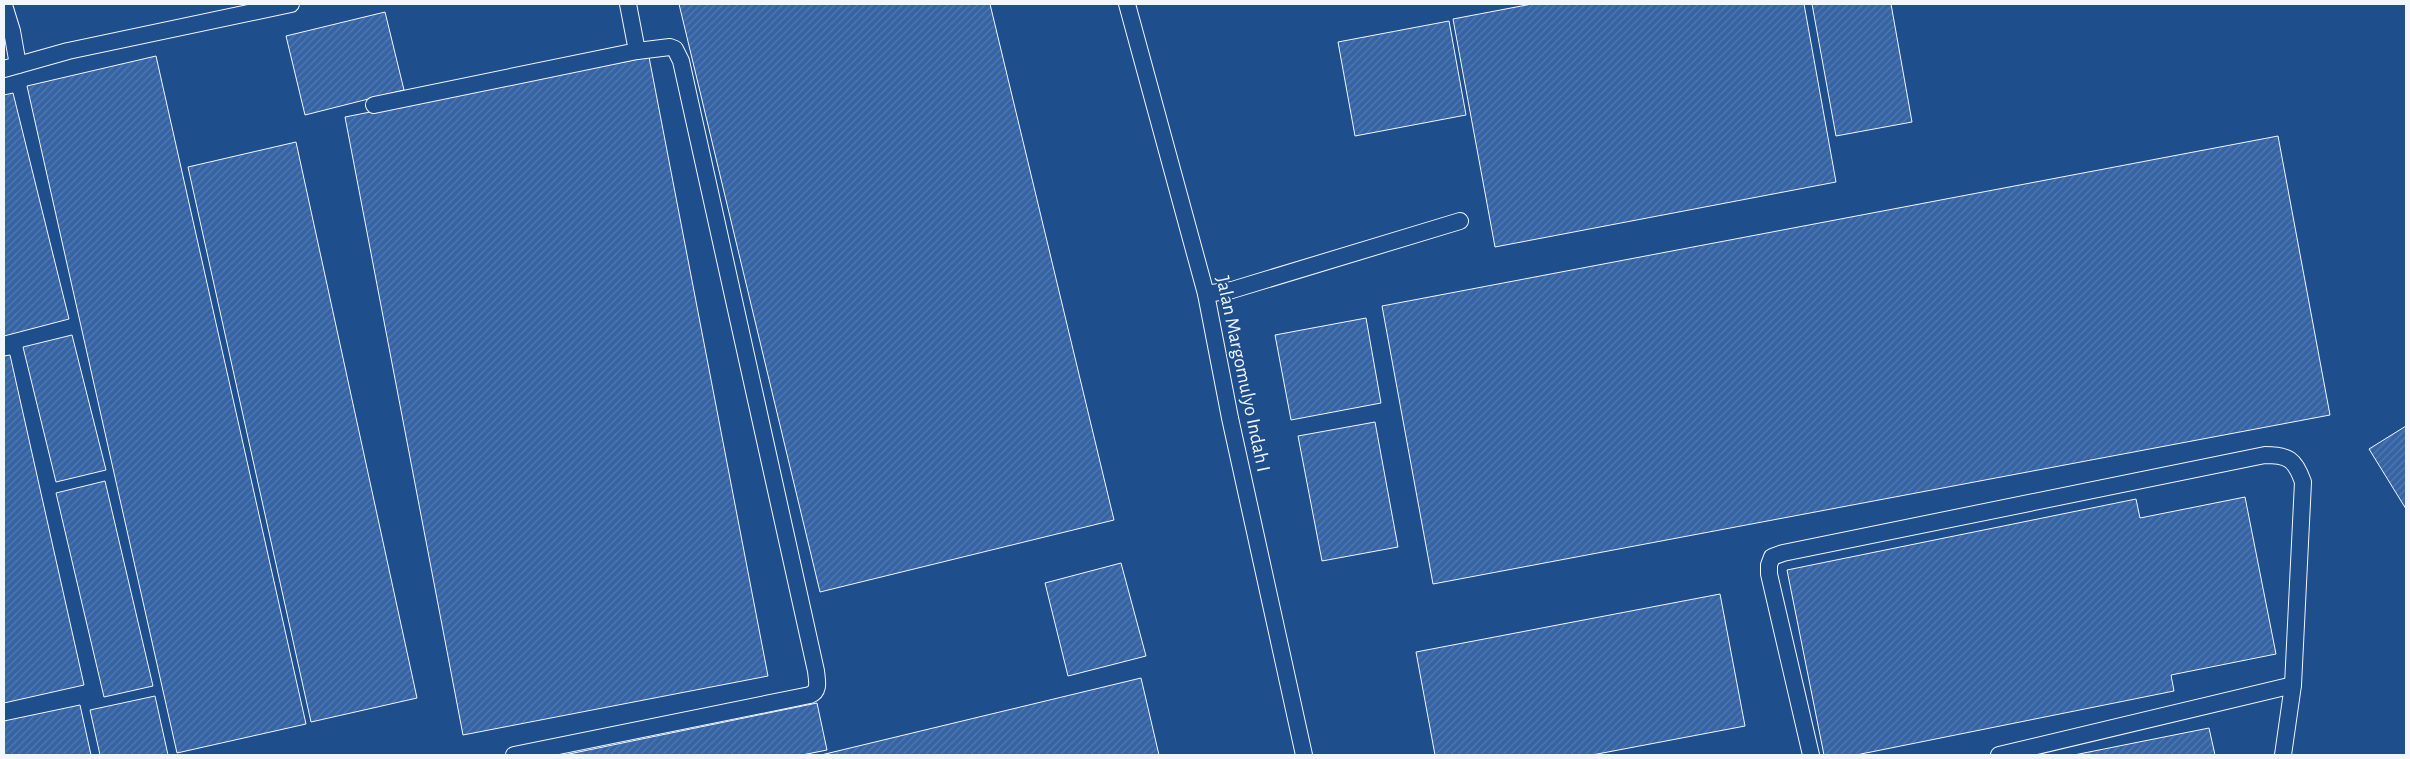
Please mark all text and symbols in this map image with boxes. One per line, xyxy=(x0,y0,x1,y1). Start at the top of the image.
street label: Jalan Margomulyo Indah I xyxy=(1212,274,1274,474)

